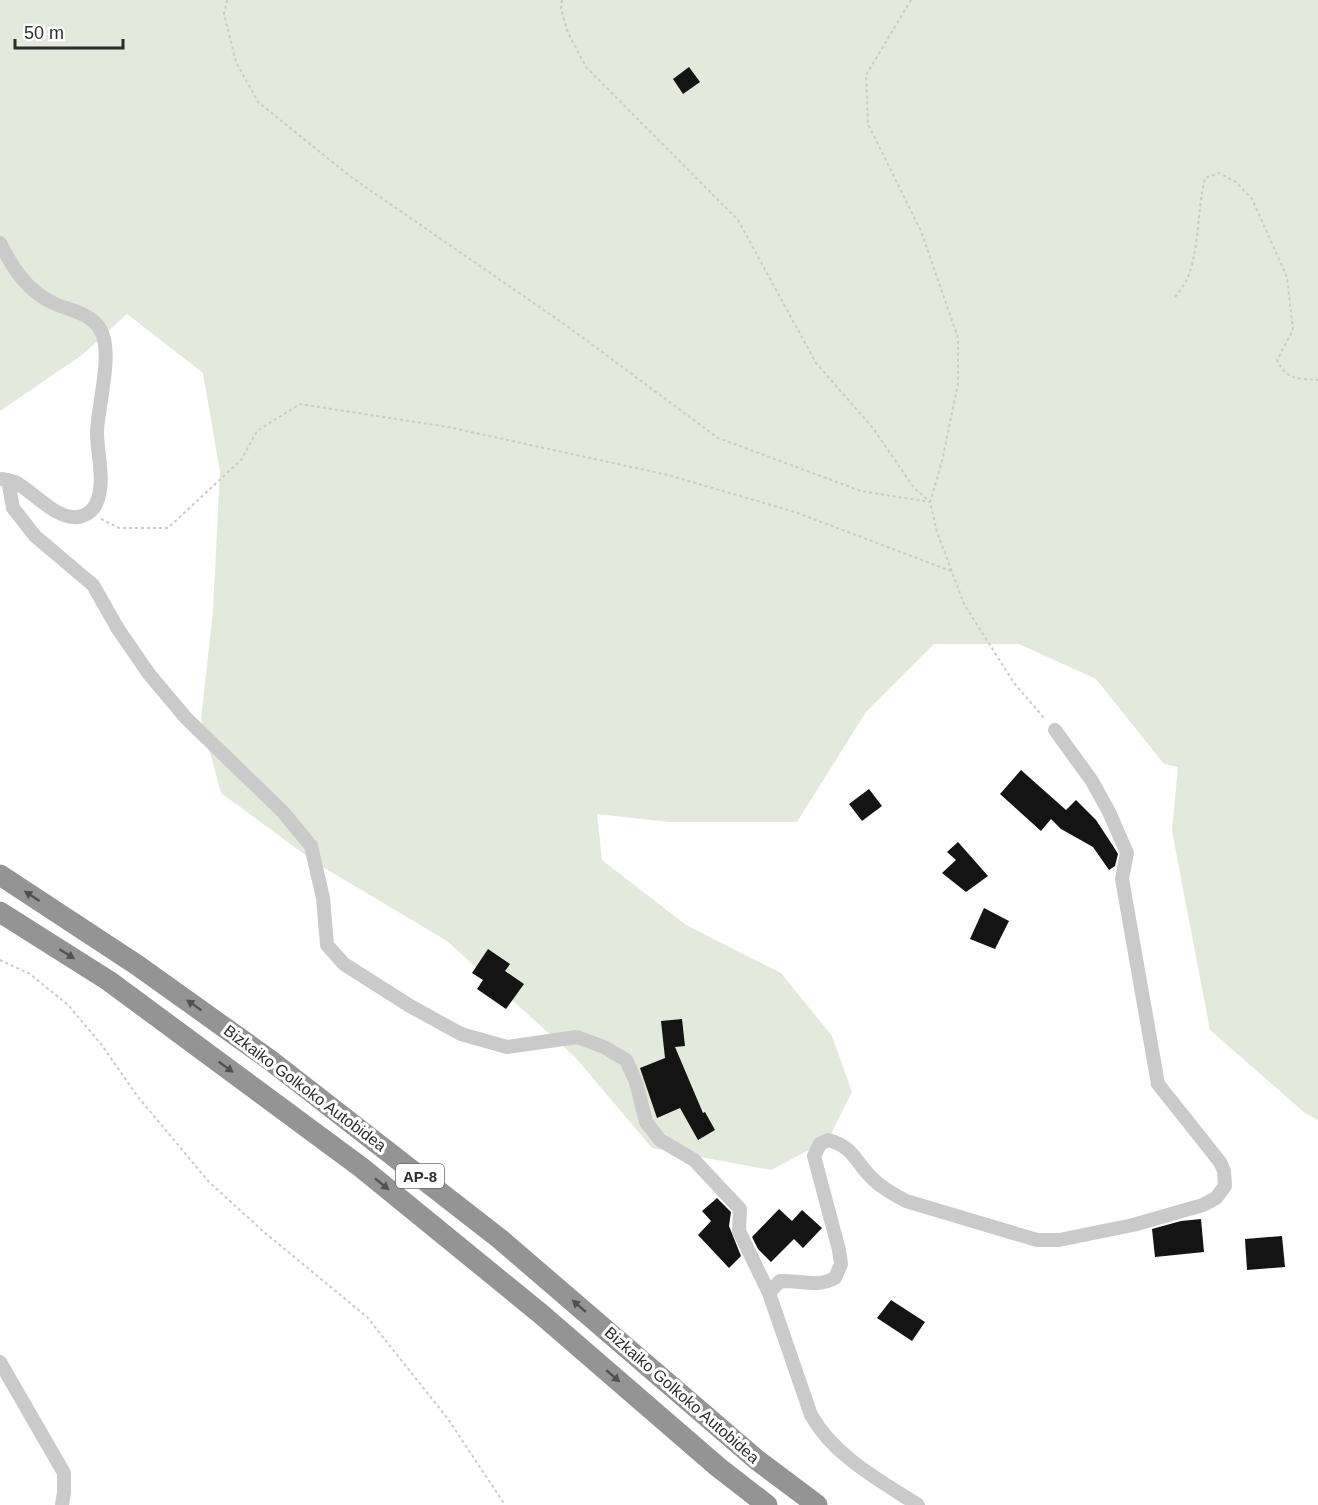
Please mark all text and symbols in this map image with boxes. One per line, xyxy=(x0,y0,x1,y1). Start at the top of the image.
scale bar xyxy=(15,12,123,50)
text: 50 m xyxy=(24,23,64,43)
one-way arrow xyxy=(25,890,41,902)
one-way arrow xyxy=(59,949,75,960)
one-way arrow xyxy=(186,999,202,1011)
street label: Bizkaiko Golkoko Autobidea xyxy=(221,1022,389,1155)
one-way arrow xyxy=(219,1061,234,1073)
road number: AP-8 xyxy=(396,1164,444,1188)
one-way arrow xyxy=(374,1177,389,1190)
one-way arrow xyxy=(572,1300,587,1313)
street label: Bizkaiko Golkoko Autobidea xyxy=(602,1324,762,1467)
one-way arrow xyxy=(605,1369,620,1382)

